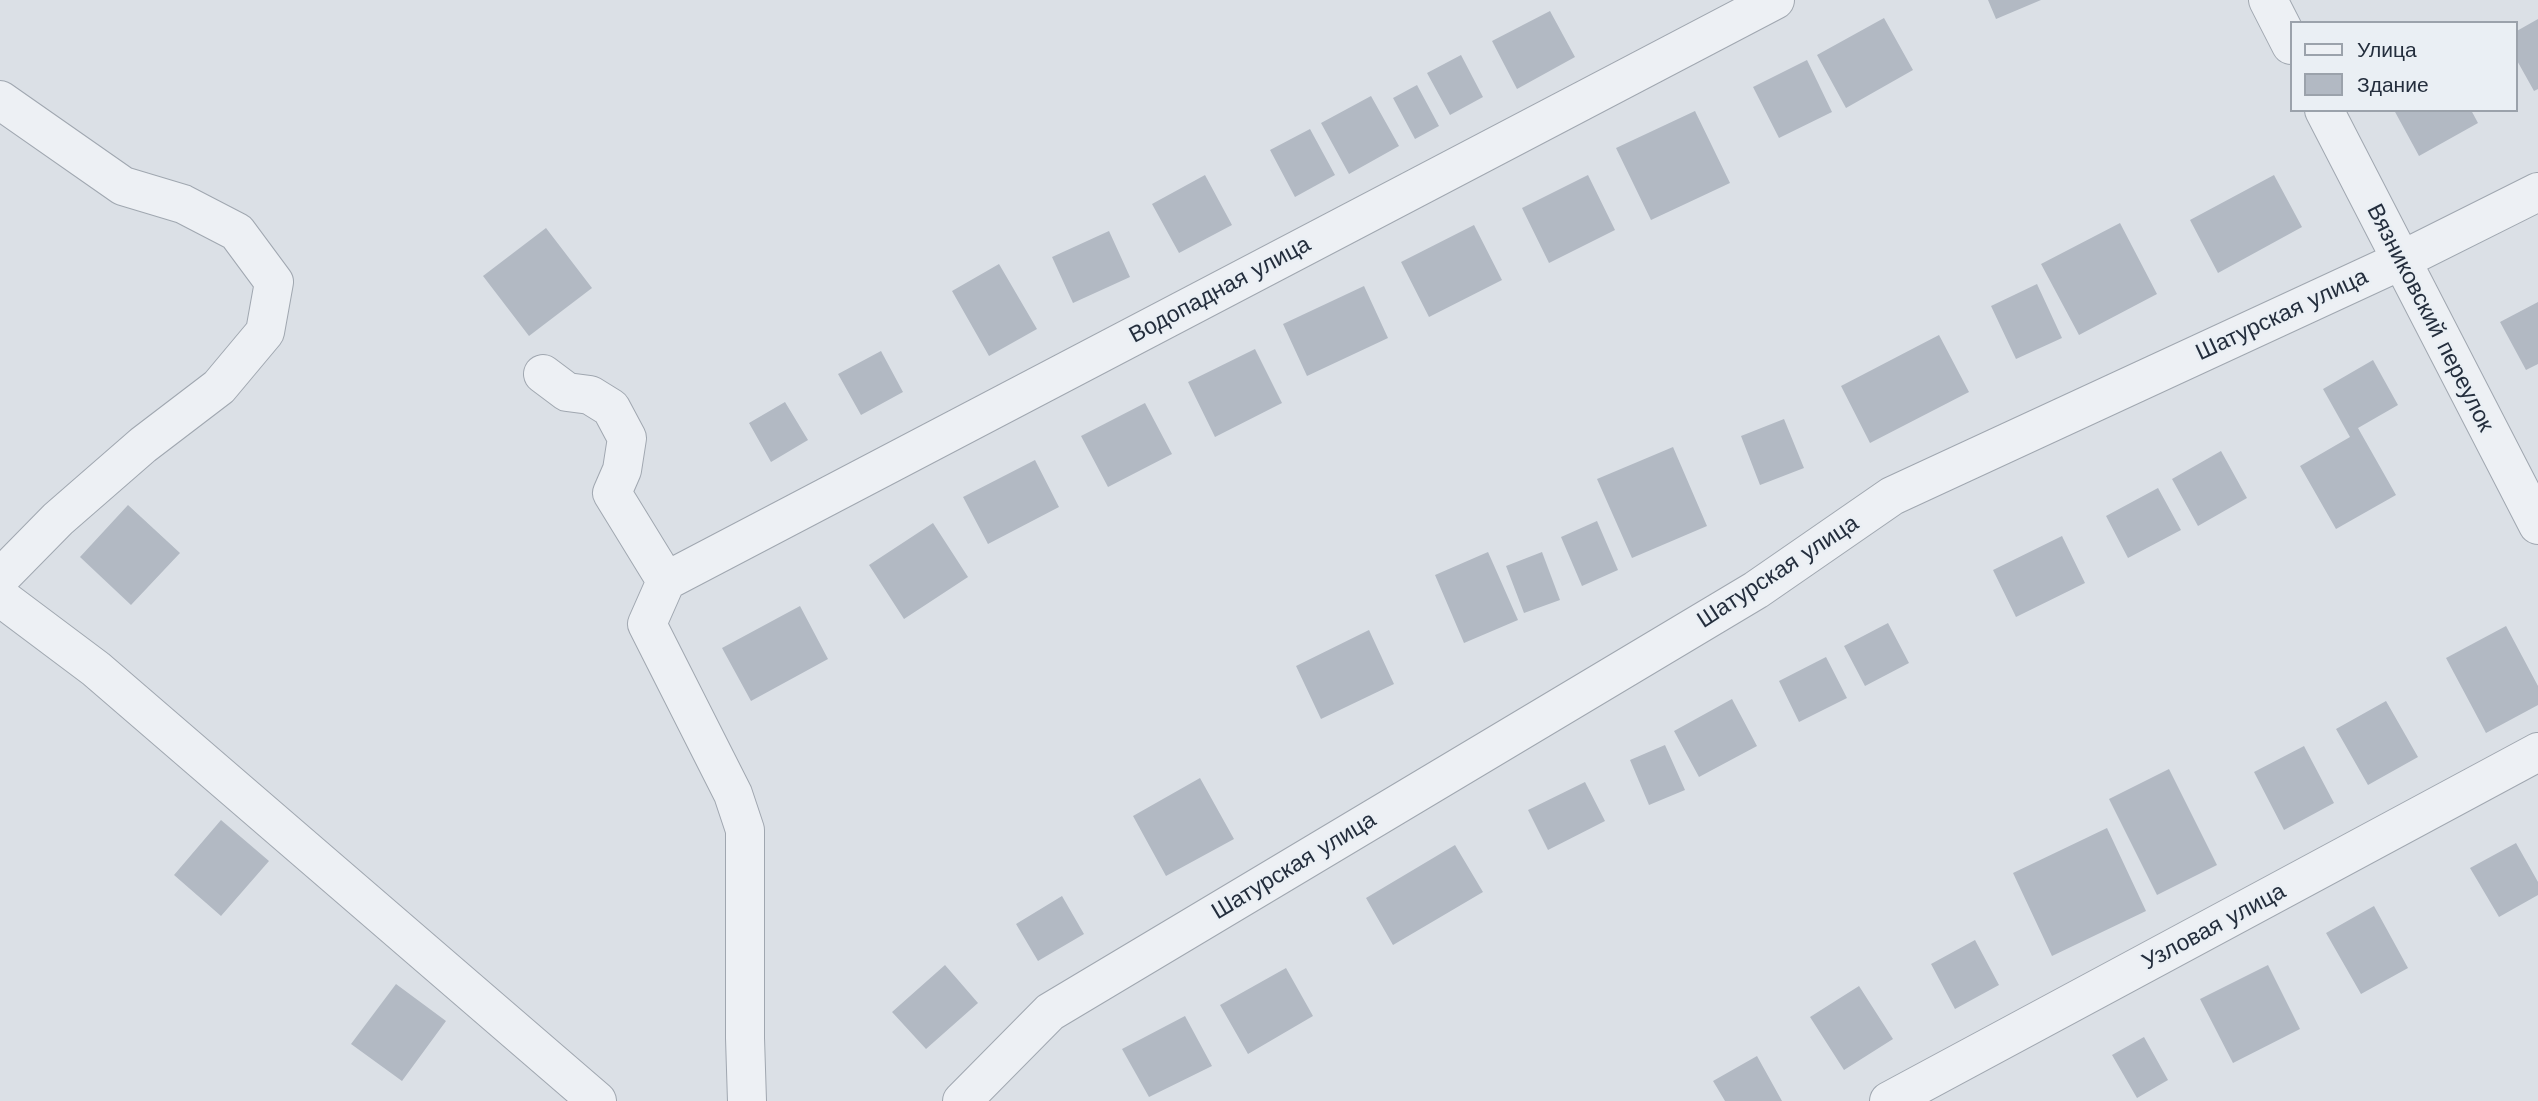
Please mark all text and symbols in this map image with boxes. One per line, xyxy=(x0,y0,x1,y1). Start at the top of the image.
legend xyxy=(2290,21,2517,112)
text: Улица xyxy=(2357,37,2417,62)
text: Здание xyxy=(2357,72,2429,97)
street label: Вязниковский переулок xyxy=(2361,200,2499,436)
street label: Водопадная улица xyxy=(1125,231,1315,349)
street label: Шатурская улица xyxy=(2192,263,2372,367)
street label: Шатурская улица xyxy=(1692,510,1864,634)
street label: Шатурская улица xyxy=(1207,806,1381,926)
street label: Узловая улица xyxy=(2138,878,2290,976)

